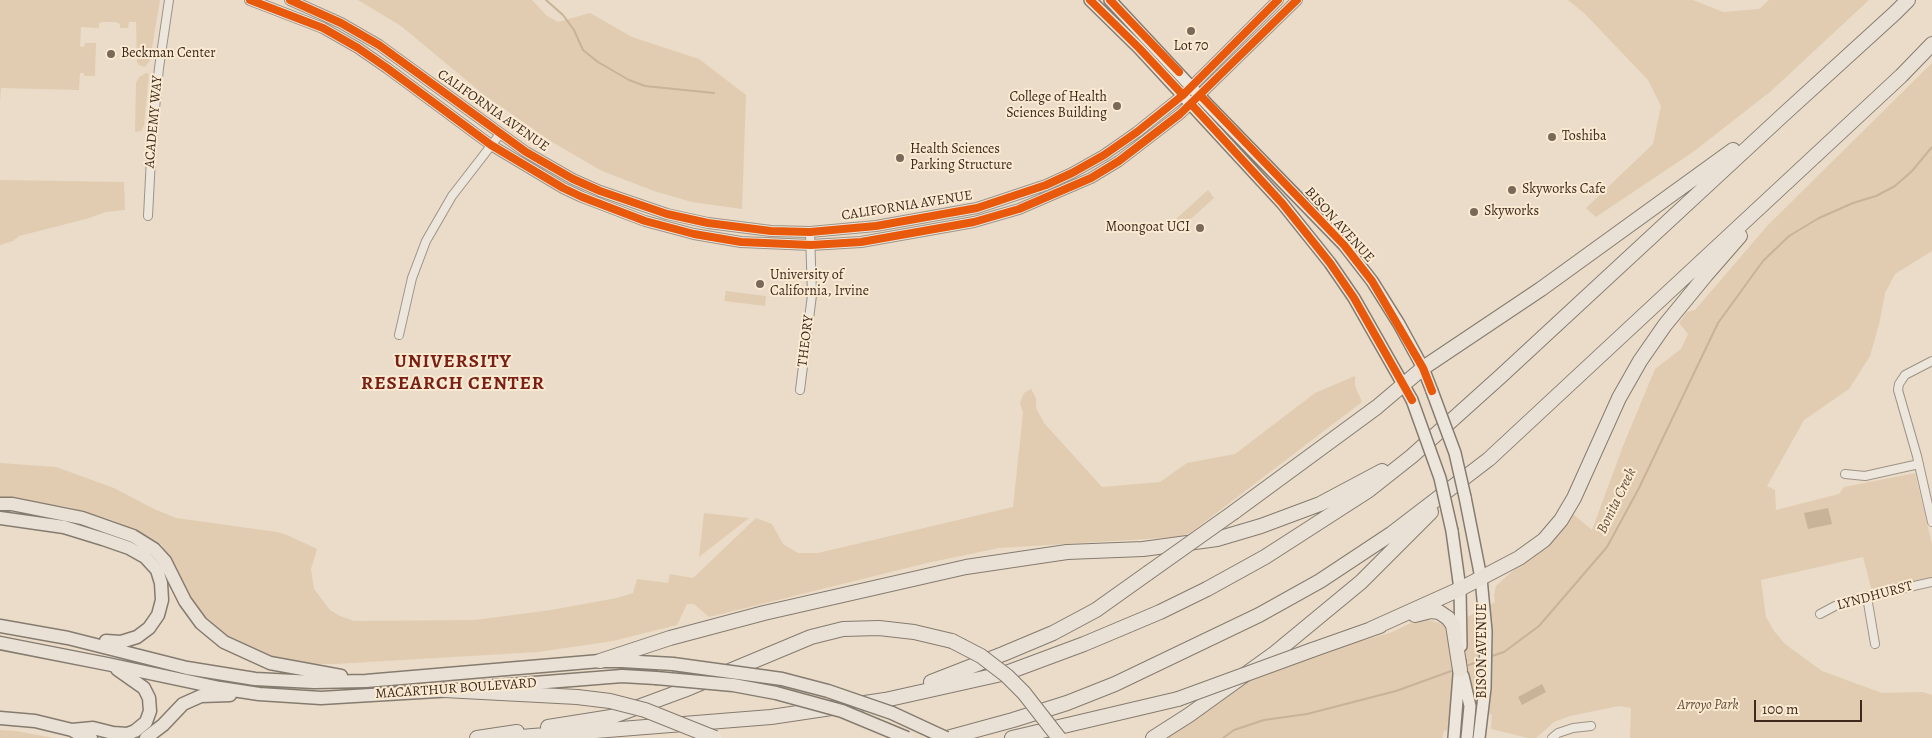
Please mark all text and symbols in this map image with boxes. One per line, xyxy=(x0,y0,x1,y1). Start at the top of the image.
marker: Lot 70 xyxy=(1185,25,1197,37)
place label: Lot 70 xyxy=(1174,39,1208,55)
place label: Beckman Center xyxy=(121,46,216,62)
marker: Beckman Center xyxy=(105,48,117,60)
street label: CALIFORNIA AVENUE xyxy=(434,66,552,156)
street label: ACADEMY WAY xyxy=(142,75,166,169)
place label: College of Health Sciences Building xyxy=(1006,90,1107,122)
marker: College of Health Sciences Building xyxy=(1111,100,1123,112)
place label: Toshiba xyxy=(1562,129,1606,145)
marker: Toshiba xyxy=(1546,131,1558,143)
place label: Health Sciences Parking Structure xyxy=(910,142,1012,174)
marker: Health Sciences Parking Structure xyxy=(894,152,906,164)
place label: Skyworks Cafe xyxy=(1522,182,1606,198)
street label: BISON AVENUE xyxy=(1301,184,1377,266)
marker: Skyworks Cafe xyxy=(1506,184,1518,196)
street label: CALIFORNIA AVENUE xyxy=(840,187,974,225)
place label: Skyworks xyxy=(1484,204,1539,220)
marker: Skyworks xyxy=(1468,206,1480,218)
place label: Moongoat UCI xyxy=(1106,220,1190,236)
marker: Moongoat UCI xyxy=(1194,222,1206,234)
place label: University of California, Irvine xyxy=(770,268,869,300)
marker: University of California, Irvine xyxy=(754,278,766,290)
street label: THEORY xyxy=(794,314,818,368)
district label: UNIVERSITY RESEARCH CENTER xyxy=(359,351,547,395)
water label: Bonita Creek xyxy=(1593,465,1641,537)
street label: LYNDHURST xyxy=(1835,578,1915,614)
street label: BISON AVENUE xyxy=(1475,603,1491,699)
street label: MACARTHUR BOULEVARD xyxy=(375,675,537,703)
scale bar xyxy=(1757,690,1864,722)
park label: Arroyo Park xyxy=(1678,698,1738,714)
text: 100 m xyxy=(1762,699,1799,719)

